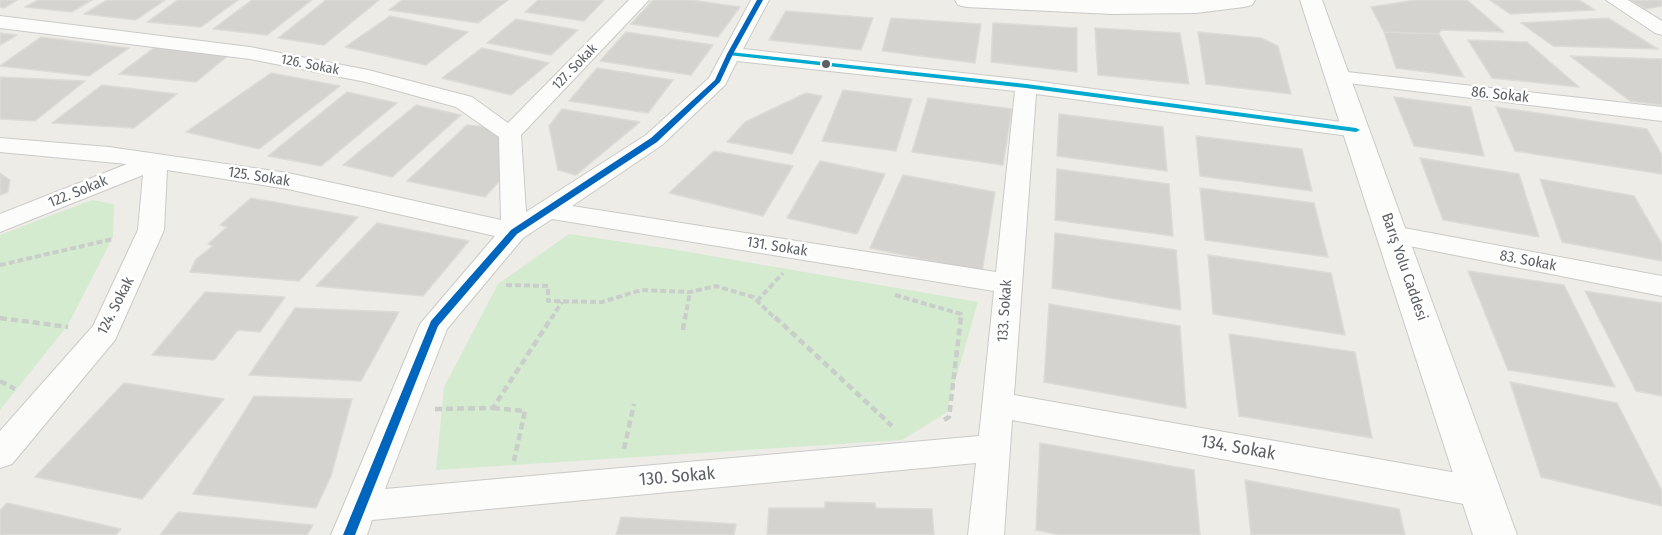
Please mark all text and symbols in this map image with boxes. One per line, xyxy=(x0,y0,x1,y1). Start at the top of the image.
street label: 127. Sokak xyxy=(549,40,601,94)
street label: 126. Sokak xyxy=(280,51,340,79)
unlabelled marker xyxy=(820,58,832,70)
street label: 86. Sokak xyxy=(1470,83,1530,107)
street label: 125. Sokak xyxy=(227,163,291,191)
street label: 122. Sokak xyxy=(46,172,110,212)
street label: Barış Yolu Caddesi xyxy=(1377,211,1431,323)
street label: 131. Sokak xyxy=(745,233,809,261)
street label: 83. Sokak xyxy=(1498,247,1558,275)
street label: 124. Sokak xyxy=(94,274,138,338)
street label: 133. Sokak xyxy=(994,279,1016,343)
street label: 134. Sokak xyxy=(1199,431,1277,465)
street label: 130. Sokak xyxy=(638,463,716,491)

